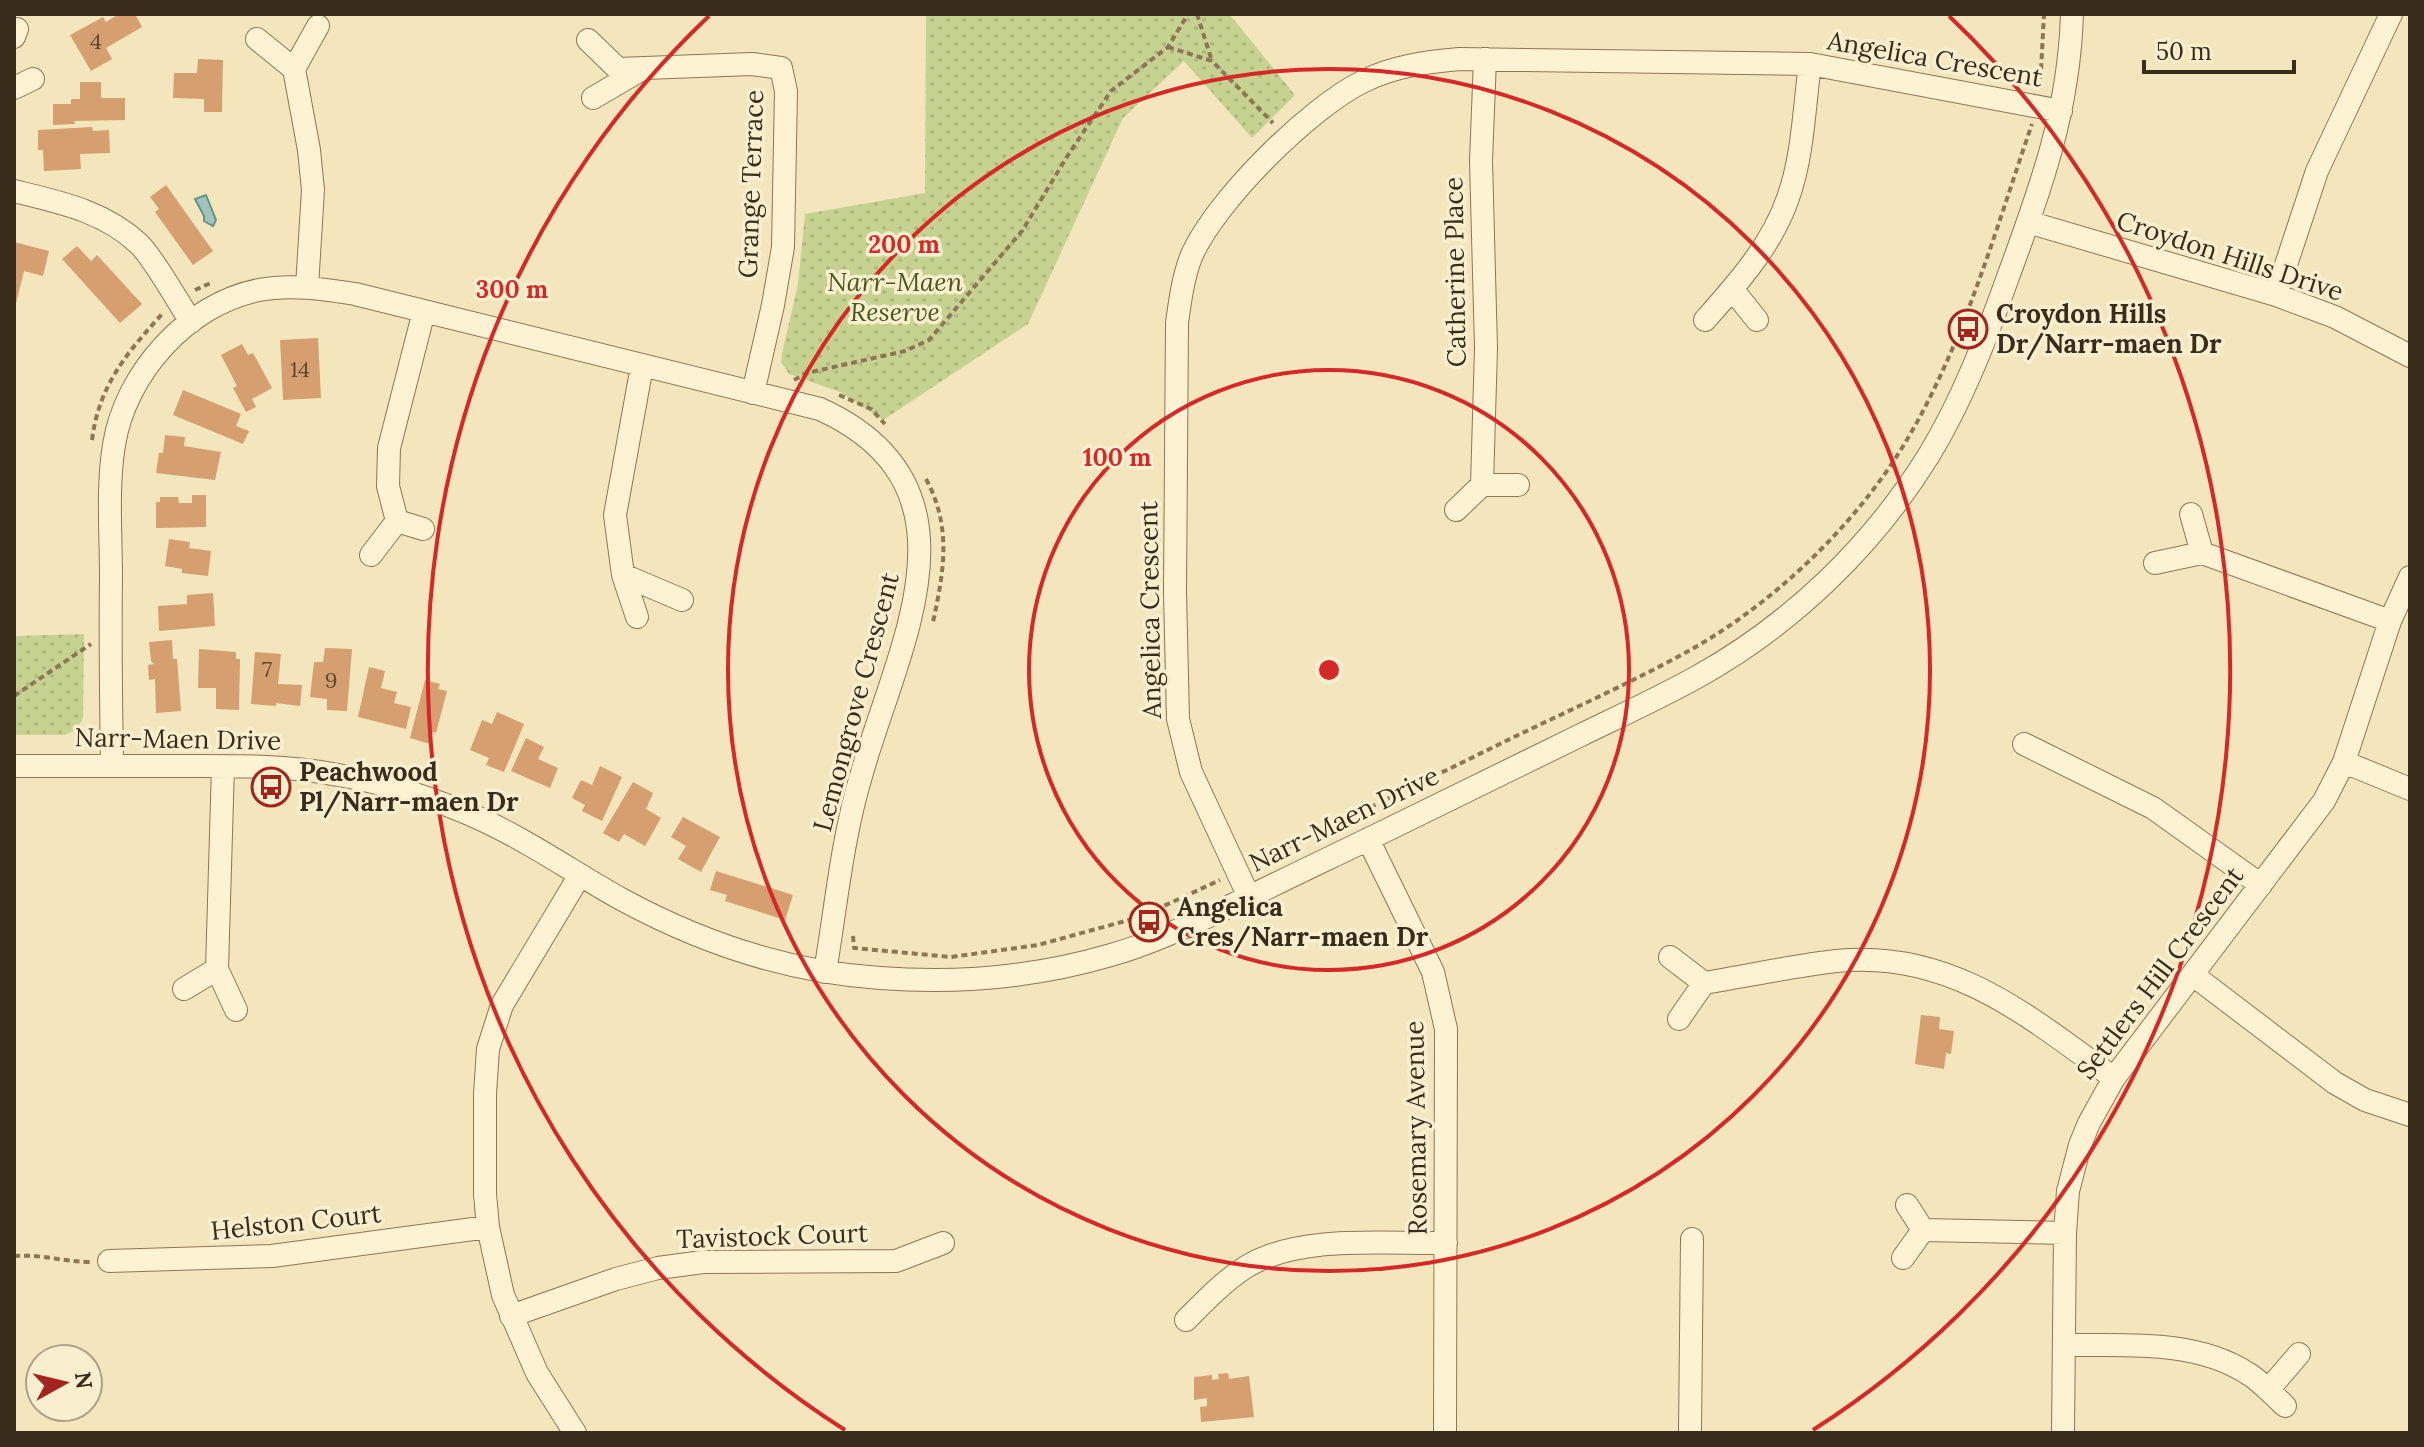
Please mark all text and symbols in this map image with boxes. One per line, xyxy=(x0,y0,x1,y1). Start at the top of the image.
street label: Angelica Crescent xyxy=(1824,23,2045,94)
scale bar xyxy=(2144,24,2294,74)
house number: 4 xyxy=(90,27,102,55)
text: 50 m xyxy=(2156,36,2212,67)
street label: Grange Terrace xyxy=(731,89,770,279)
street label: Catherine Place xyxy=(1436,177,1473,367)
street label: Croydon Hills Drive xyxy=(2113,203,2348,308)
text: 200 m xyxy=(868,229,940,260)
park label: Narr-Maen Reserve xyxy=(827,265,963,328)
text: 300 m xyxy=(476,274,548,305)
place label: Croydon Hills Dr/Narr-maen Dr xyxy=(1996,297,2222,361)
bus stop icon: Croydon Hills Dr/Narr-maen Dr xyxy=(1947,308,1989,350)
house number: 14 xyxy=(290,355,310,383)
text: 100 m xyxy=(1083,442,1151,473)
street label: Angelica Crescent xyxy=(1131,501,1168,720)
street label: Lemongrove Crescent xyxy=(805,569,906,835)
house number: 7 xyxy=(262,655,272,683)
centre of rings xyxy=(1315,656,1343,684)
house number: 9 xyxy=(325,666,337,694)
street label: Narr-Maen Drive xyxy=(74,720,282,757)
place label: Peachwood Pl/Narr-maen Dr xyxy=(299,755,519,819)
street label: Narr-Maen Drive xyxy=(1244,758,1444,879)
bus stop icon: Peachwood Pl/Narr-maen Dr xyxy=(250,766,292,808)
street label: Settlers Hill Crescent xyxy=(2069,860,2250,1085)
place label: Angelica Cres/Narr-maen Dr xyxy=(1177,890,1429,954)
bus stop icon: Angelica Cres/Narr-maen Dr xyxy=(1128,901,1170,943)
street label: Rosemary Avenue xyxy=(1397,1020,1434,1236)
street label: Helston Court xyxy=(209,1196,383,1247)
street label: Tavistock Court xyxy=(676,1216,868,1255)
north arrow xyxy=(24,1343,104,1423)
text: N xyxy=(69,1370,99,1391)

